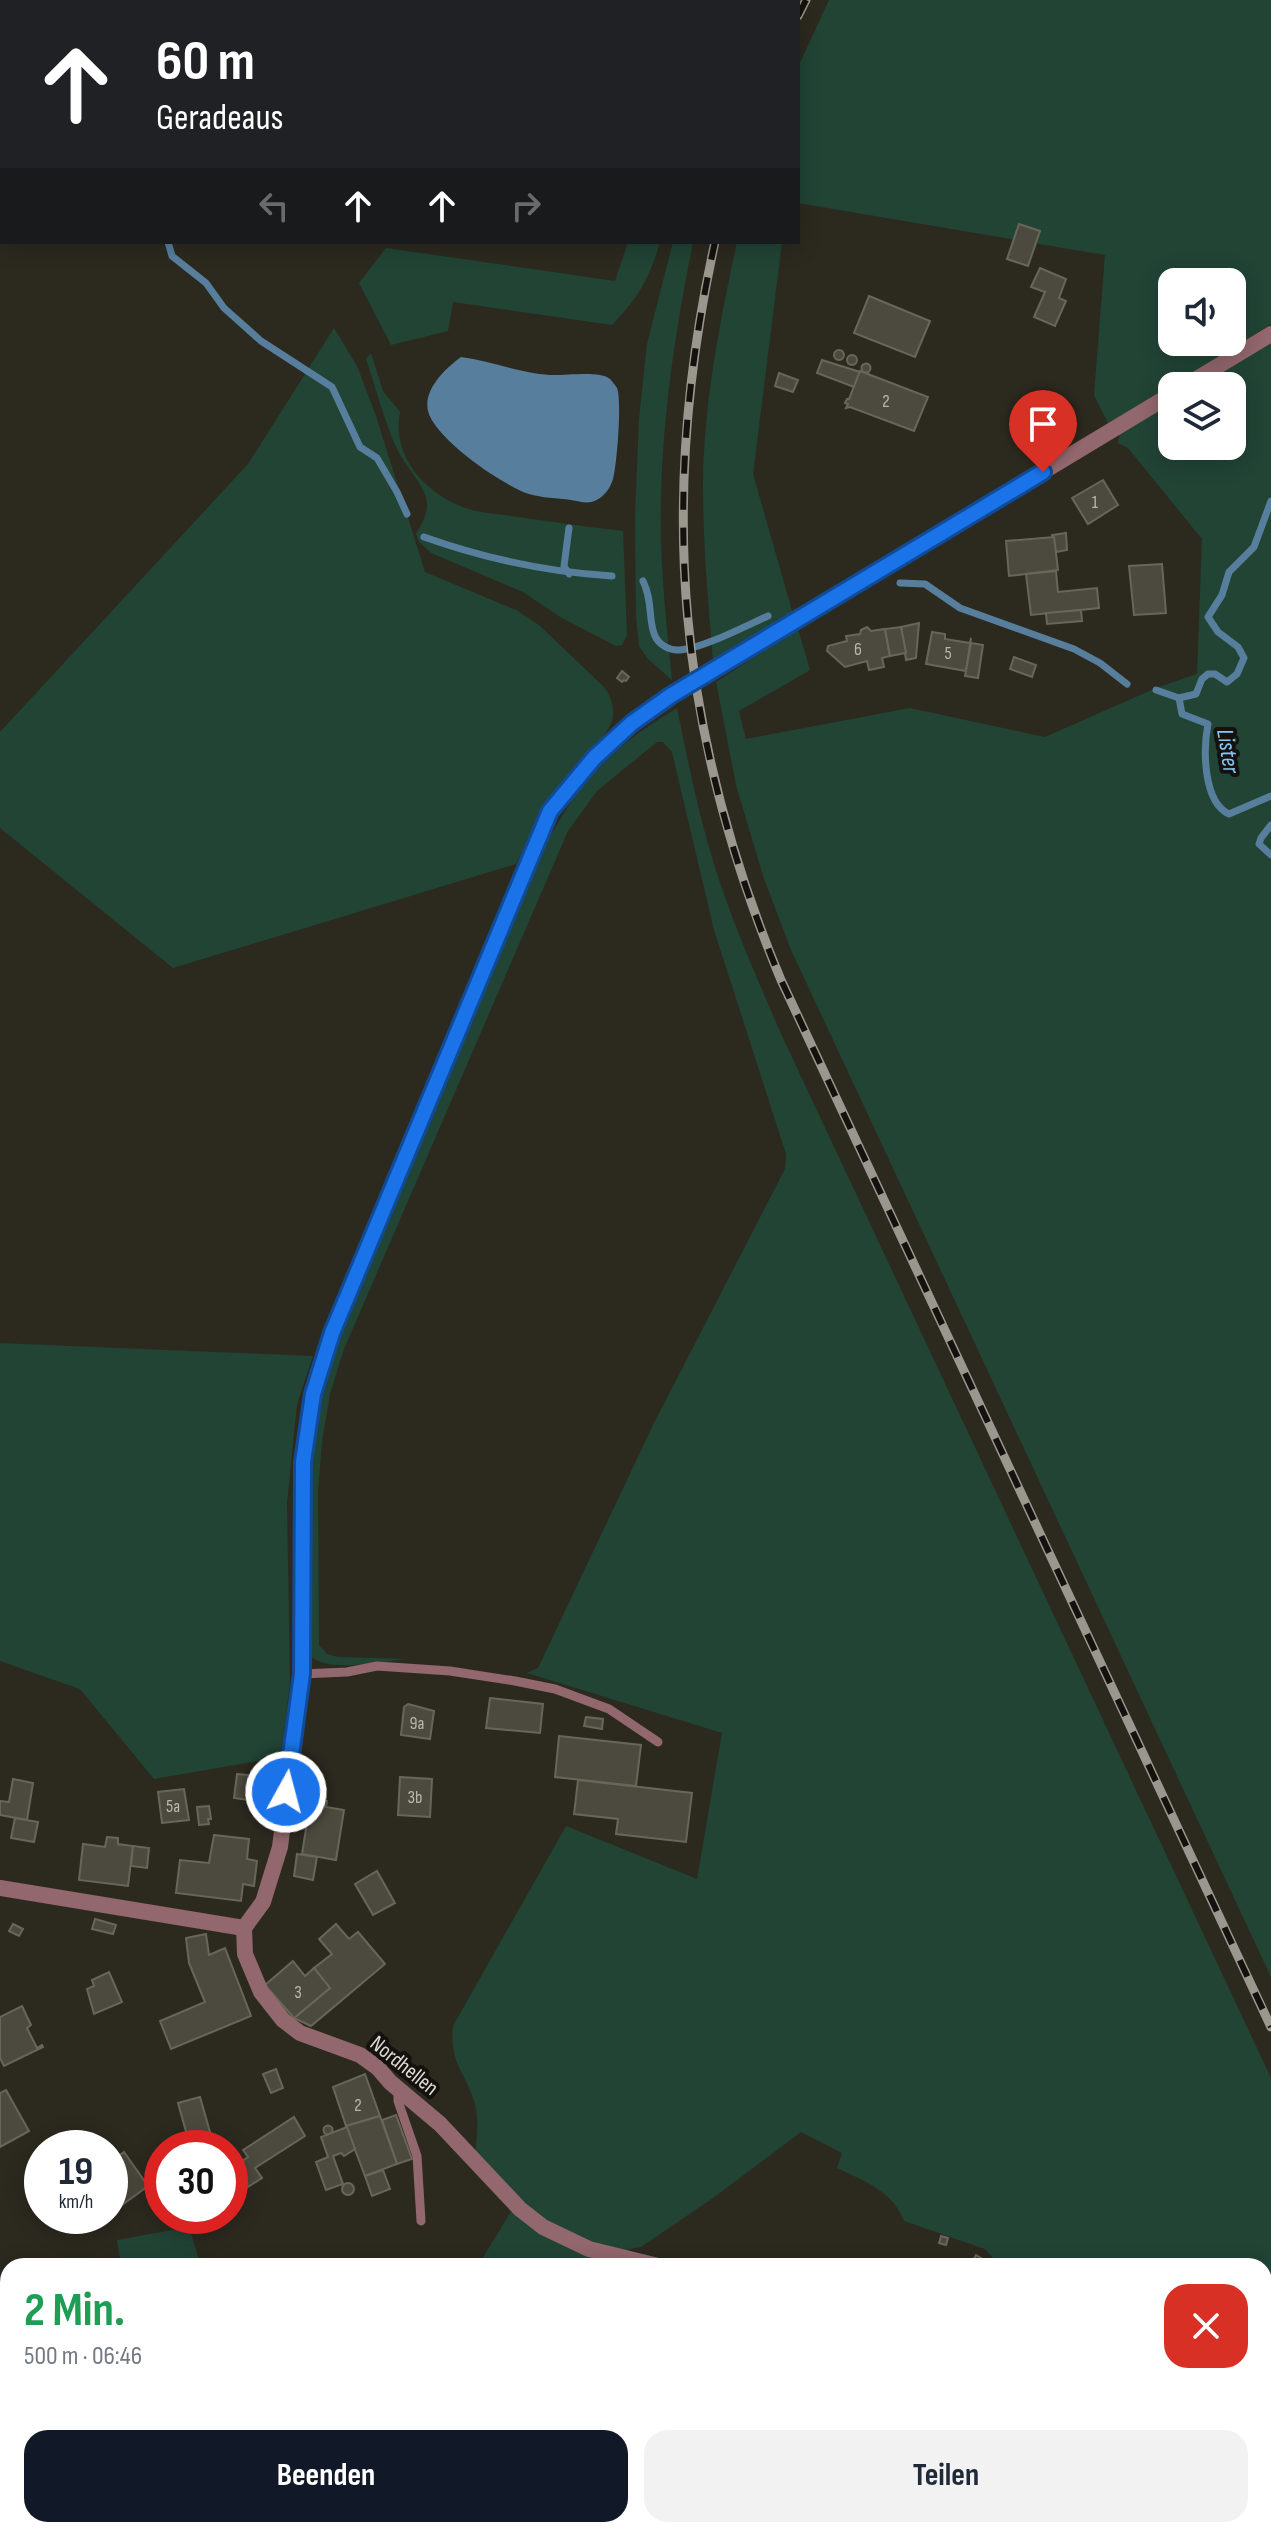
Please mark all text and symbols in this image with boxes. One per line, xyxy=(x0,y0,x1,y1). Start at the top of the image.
text: 60 m xyxy=(156,29,255,96)
icon: ahead xyxy=(24,32,128,136)
text: Geradeaus xyxy=(156,97,283,140)
icon: left xyxy=(252,184,296,228)
icon: ahead xyxy=(336,184,380,228)
icon: ahead xyxy=(420,184,464,228)
icon: right xyxy=(504,184,548,228)
map controls xyxy=(1158,268,1246,460)
button: sound xyxy=(1158,268,1246,356)
button: layers xyxy=(1158,372,1246,460)
pin xyxy=(1009,390,1077,472)
house number: 2 xyxy=(882,391,890,412)
icon: arrive xyxy=(1021,402,1065,446)
house number: 1 xyxy=(1092,492,1099,513)
house number: 6 xyxy=(854,639,862,660)
house number: 5 xyxy=(944,643,952,664)
water label: Lister xyxy=(1210,727,1246,777)
house number: 9a xyxy=(410,1713,425,1734)
position arrow xyxy=(244,1750,328,1834)
house number: 3b xyxy=(407,1787,423,1808)
house number: 5a xyxy=(166,1796,180,1817)
house number: 3 xyxy=(294,1982,302,2003)
street label: Nordhellen xyxy=(364,2030,444,2102)
house number: 2 xyxy=(354,2095,362,2116)
speed limit sign: 30 xyxy=(144,2130,248,2234)
text: 19 xyxy=(59,2148,93,2196)
text: km/h xyxy=(59,2190,93,2214)
text: 2 Min. xyxy=(24,2282,125,2339)
button: close xyxy=(1164,2284,1248,2368)
text: 500 m · 06:46 xyxy=(24,2341,142,2372)
button: Beenden xyxy=(24,2430,628,2522)
button: Teilen xyxy=(644,2430,1248,2522)

